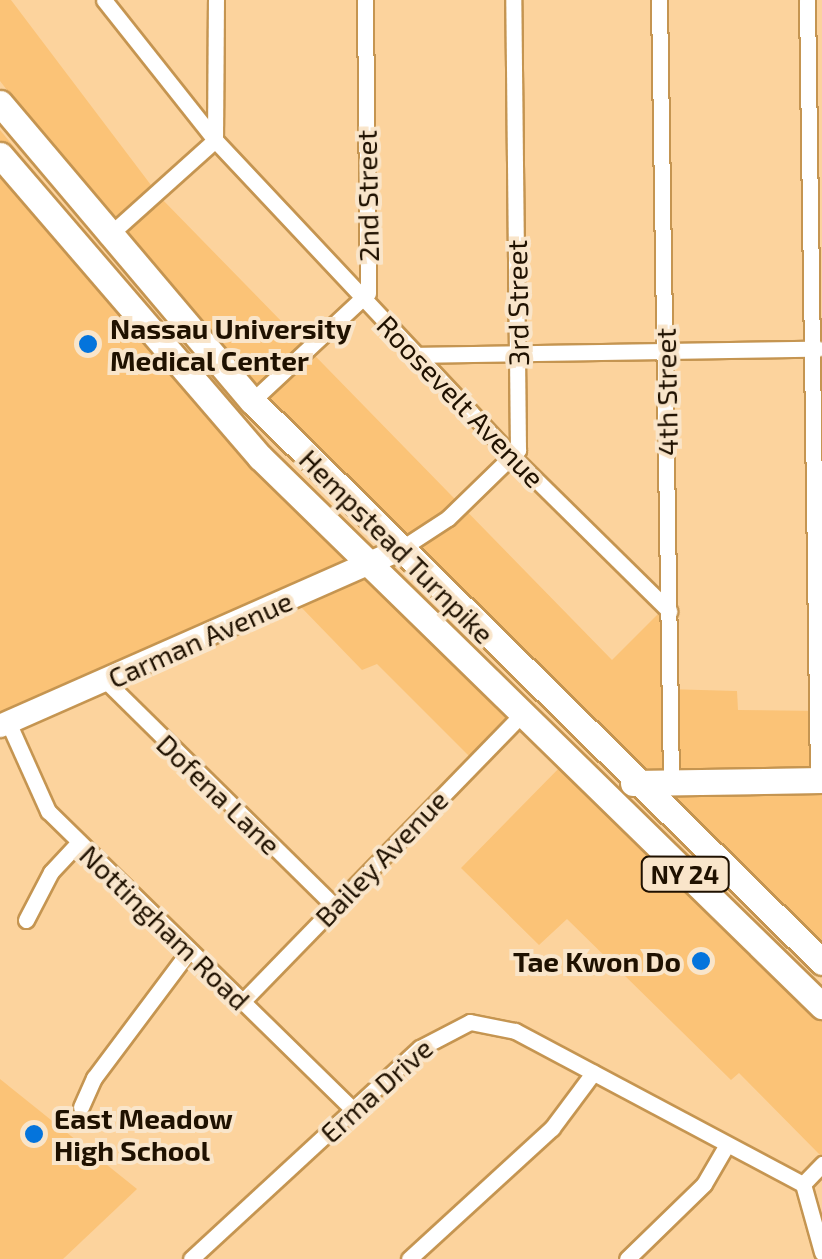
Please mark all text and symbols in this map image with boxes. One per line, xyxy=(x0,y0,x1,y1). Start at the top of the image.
street label: 2nd Street xyxy=(349,130,385,262)
street label: 3rd Street xyxy=(499,239,535,367)
street label: Roosevelt Avenue xyxy=(370,308,552,494)
place label: Nassau University Medical Center xyxy=(110,311,352,377)
street label: 4th Street xyxy=(648,328,684,456)
marker: Nassau University Medical Center xyxy=(75,331,101,357)
street label: Hempstead Turnpike xyxy=(293,442,501,650)
street label: Carman Avenue xyxy=(102,583,298,695)
street label: Dofena Lane xyxy=(150,727,288,861)
street label: Bailey Avenue xyxy=(307,782,455,934)
street label: Nottingham Road xyxy=(73,838,257,1016)
road number: NY 24 xyxy=(640,854,730,894)
place label: Tae Kwon Do xyxy=(513,944,681,978)
marker: Tae Kwon Do xyxy=(690,950,712,972)
street label: Erma Drive xyxy=(313,1031,439,1149)
place label: East Meadow High School xyxy=(54,1101,233,1167)
marker: East Meadow High School xyxy=(23,1123,45,1145)

